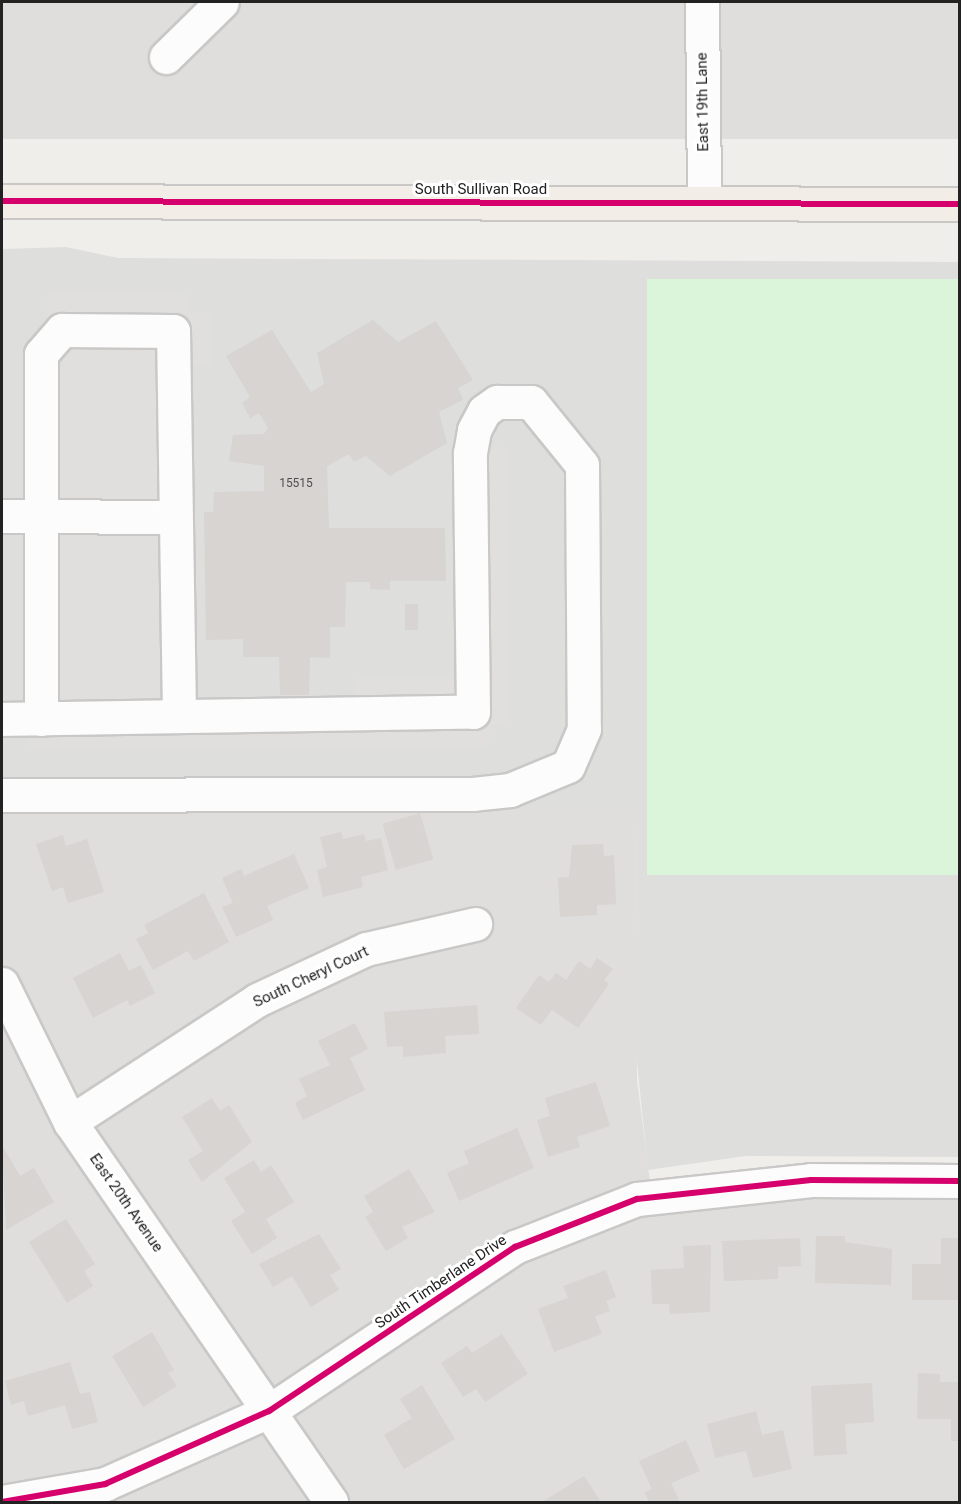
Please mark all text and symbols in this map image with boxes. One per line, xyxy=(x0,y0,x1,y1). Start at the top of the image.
street label: East 19th Lane xyxy=(693,52,713,152)
street label: South Sullivan Road xyxy=(415,181,547,199)
house number: 15515 xyxy=(279,477,313,491)
street label: South Cheryl Court xyxy=(250,942,372,1012)
street label: East 20th Avenue xyxy=(85,1150,167,1256)
street label: South Timberlane Drive xyxy=(372,1231,510,1333)

